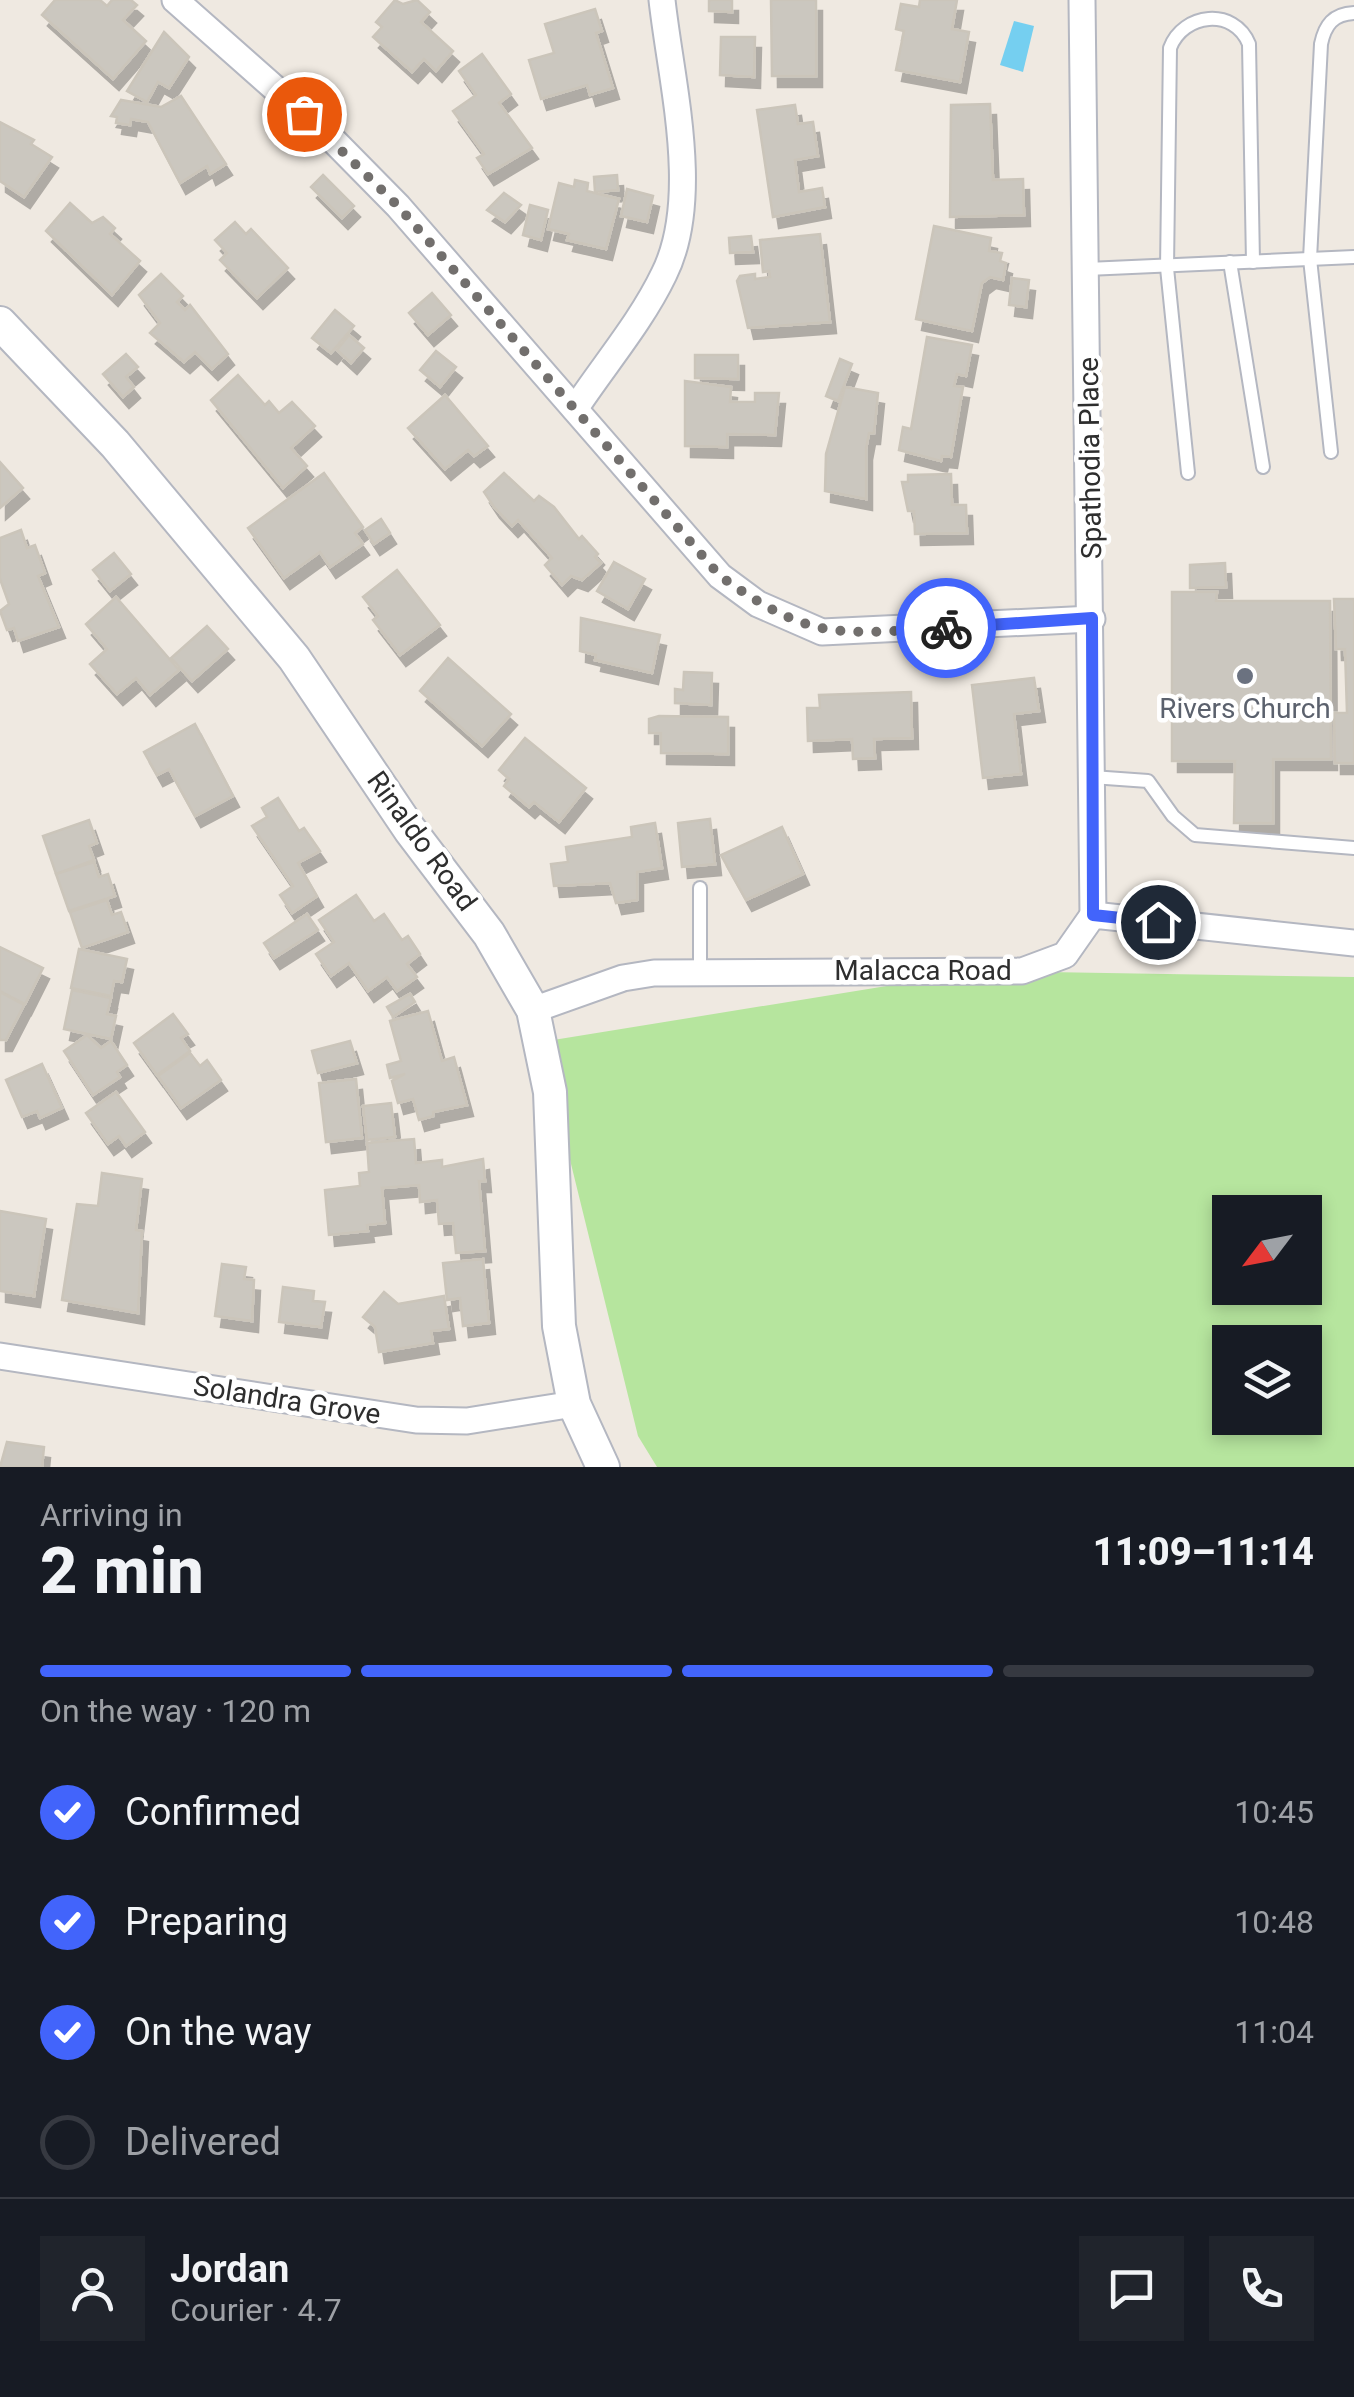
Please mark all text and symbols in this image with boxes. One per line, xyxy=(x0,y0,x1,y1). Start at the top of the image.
pin xyxy=(262,72,347,157)
icon: bag xyxy=(277,87,332,142)
street label: Spathodia Place xyxy=(1072,357,1108,559)
courier xyxy=(896,578,996,678)
icon: bike xyxy=(919,601,974,656)
marker: Rivers Church xyxy=(1234,665,1256,687)
place label: Rivers Church xyxy=(1159,692,1331,725)
street label: Rinaldo Road xyxy=(360,765,484,917)
pin xyxy=(1116,880,1201,965)
icon: home xyxy=(1131,895,1186,950)
street label: Malacca Road xyxy=(834,954,1012,987)
north arrow xyxy=(1212,1195,1322,1305)
map controls xyxy=(1212,1195,1322,1435)
button: layers xyxy=(1212,1325,1322,1435)
street label: Solandra Grove xyxy=(191,1369,383,1431)
text: Arriving in xyxy=(40,1496,183,1534)
text: 11:09–11:14 xyxy=(1093,1530,1314,1574)
text: 2 min xyxy=(40,1533,204,1609)
text: On the way · 120 m xyxy=(40,1692,311,1730)
icon: check xyxy=(40,1785,95,1840)
text: Confirmed xyxy=(125,1790,301,1834)
text: 10:45 xyxy=(1234,1793,1314,1831)
icon: check xyxy=(40,1895,95,1950)
text: Preparing xyxy=(125,1900,288,1944)
text: 10:48 xyxy=(1234,1903,1314,1941)
icon: check xyxy=(40,2005,95,2060)
text: On the way xyxy=(125,2010,311,2054)
text: 11:04 xyxy=(1234,2013,1314,2051)
text: Delivered xyxy=(125,2120,281,2164)
button: person xyxy=(40,2236,145,2341)
button: chat xyxy=(1079,2236,1184,2341)
button: phone xyxy=(1209,2236,1314,2341)
text: Jordan xyxy=(170,2247,289,2291)
text: Courier · 4.7 xyxy=(170,2291,342,2329)

